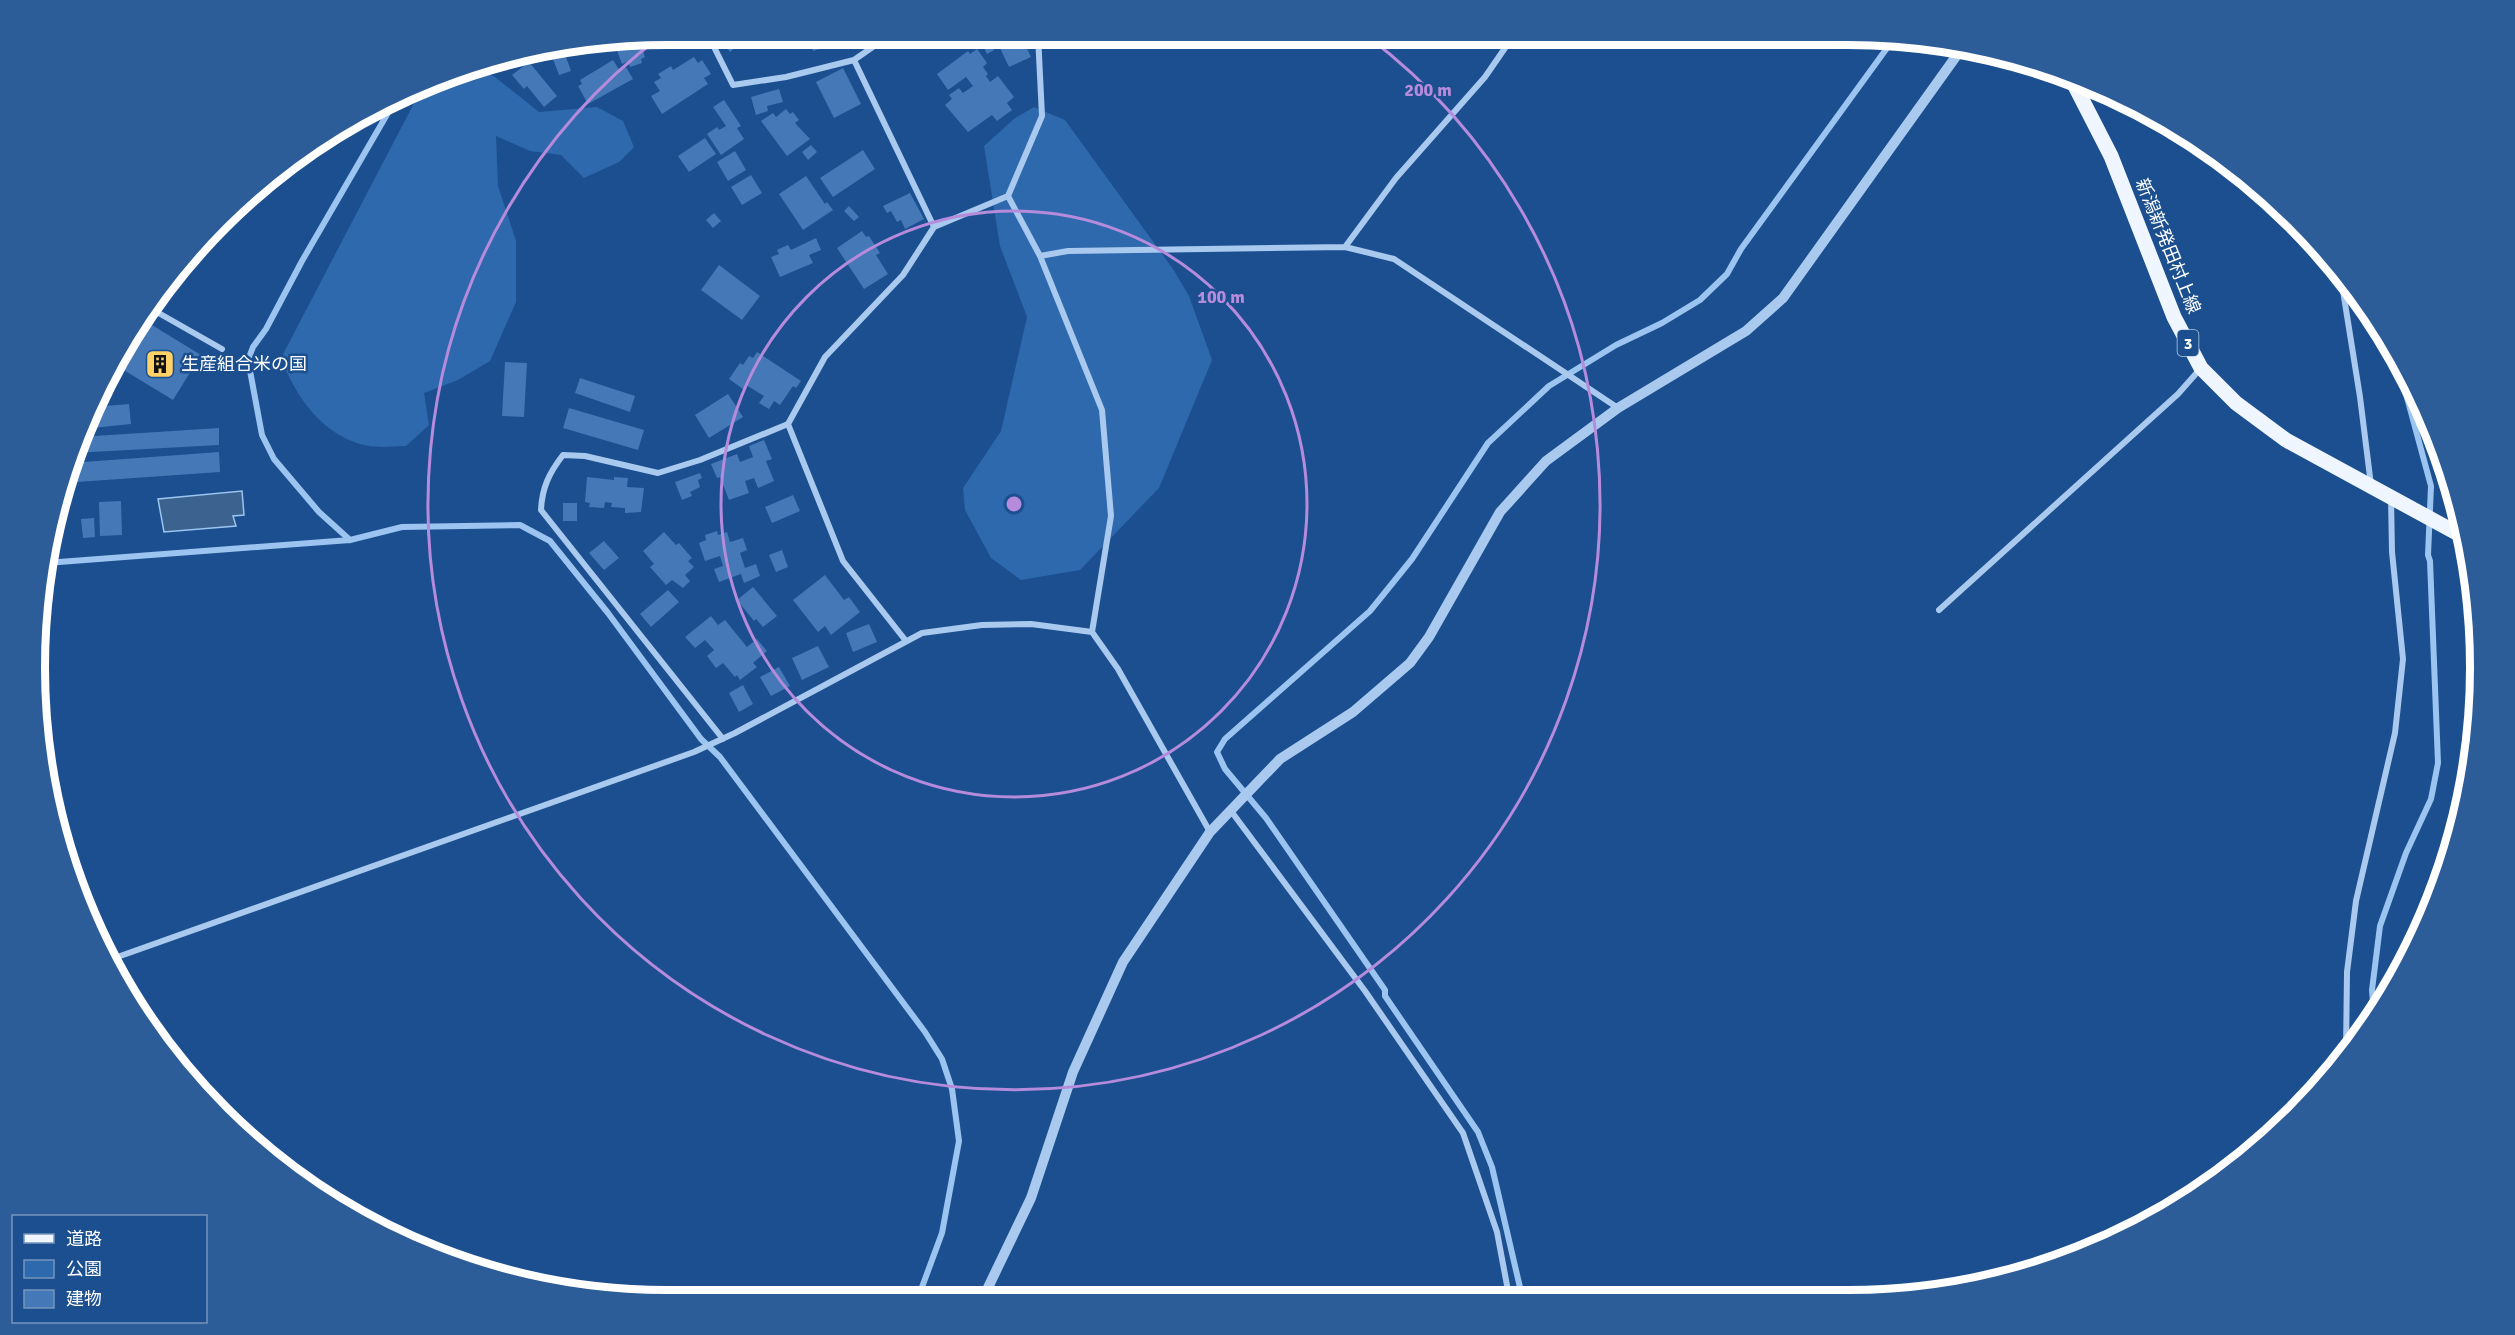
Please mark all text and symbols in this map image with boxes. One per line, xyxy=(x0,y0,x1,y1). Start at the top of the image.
text: 200 m xyxy=(1404,79,1452,101)
street label: 新潟新発田村上線 xyxy=(2131,175,2205,317)
text: 100 m xyxy=(1197,286,1245,308)
road number: 3 xyxy=(2178,330,2198,356)
building icon: 生産組合米の国 xyxy=(144,348,176,380)
place label: 生産組合米の国 xyxy=(181,353,307,375)
centre of rings xyxy=(1004,494,1024,514)
legend xyxy=(12,1215,207,1323)
text: 道路 xyxy=(66,1228,102,1250)
text: 公園 xyxy=(66,1258,102,1280)
text: 建物 xyxy=(66,1288,102,1310)

